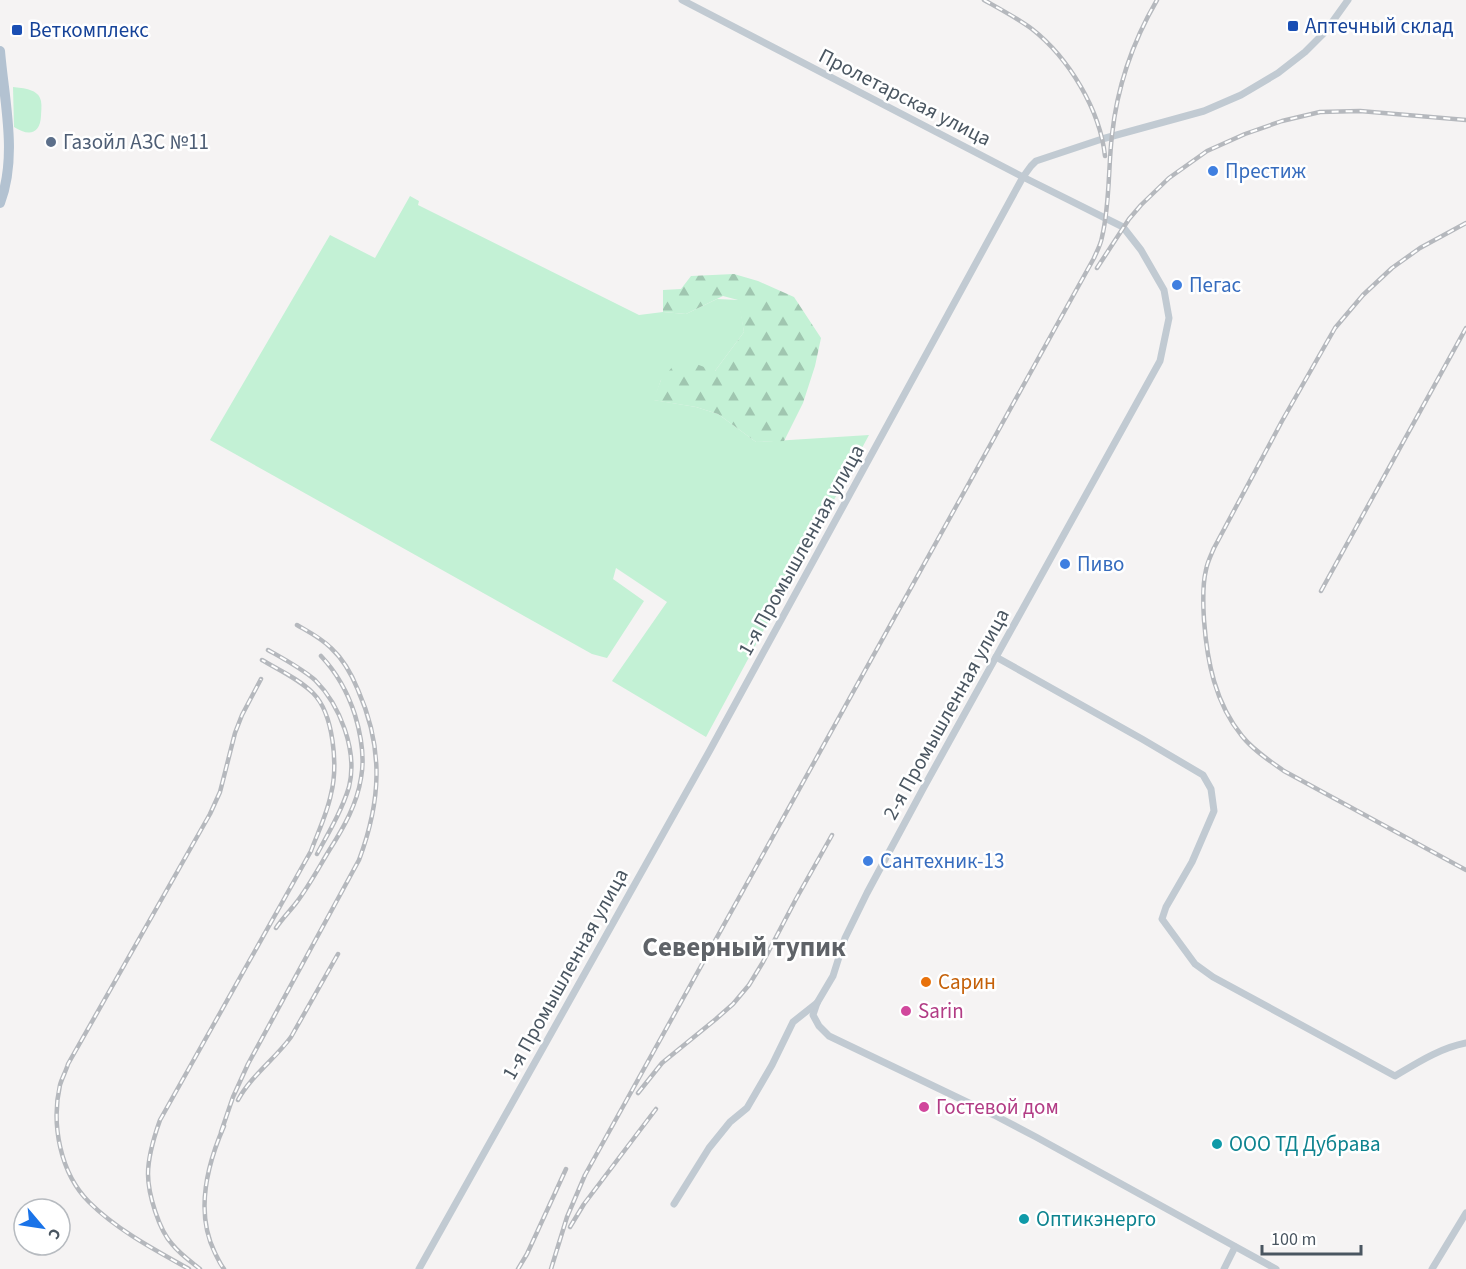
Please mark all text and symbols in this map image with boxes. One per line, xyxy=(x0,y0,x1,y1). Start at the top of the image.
place label: Аптечный склад xyxy=(1305,11,1454,41)
place label: Веткомплекс xyxy=(29,15,149,45)
marker: Аптечный склад xyxy=(1286,19,1300,33)
marker: Веткомплекс xyxy=(10,23,24,37)
street label: Пролетарская улица xyxy=(814,41,996,153)
place label: Газойл АЗС №11 xyxy=(63,127,209,157)
marker: Газойл АЗС №11 xyxy=(44,135,58,149)
place label: Престиж xyxy=(1225,156,1307,186)
marker: Престиж xyxy=(1206,164,1220,178)
place label: Пегас xyxy=(1189,270,1241,300)
marker: Пегас xyxy=(1170,278,1184,292)
street label: 1-я Промышленная улица xyxy=(730,439,872,661)
place label: Пиво xyxy=(1077,549,1124,579)
marker: Пиво xyxy=(1058,557,1072,571)
street label: 2-я Промышленная улица xyxy=(875,603,1017,825)
place label: Сантехник-13 xyxy=(880,846,1004,876)
marker: Сантехник-13 xyxy=(861,854,875,868)
street label: 1-я Промышленная улица xyxy=(494,863,636,1085)
district label: Северный тупик xyxy=(642,928,846,967)
place label: Сарин xyxy=(938,967,996,997)
marker: Сарин xyxy=(919,975,933,989)
place label: Sarin xyxy=(918,996,964,1026)
marker: Sarin xyxy=(899,1004,913,1018)
place label: Гостевой дом xyxy=(936,1092,1059,1122)
marker: Гостевой дом xyxy=(917,1100,931,1114)
place label: ООО ТД Дубрава xyxy=(1229,1129,1380,1159)
marker: ООО ТД Дубрава xyxy=(1210,1137,1224,1151)
north arrow xyxy=(12,1197,72,1257)
place label: Оптикэнерго xyxy=(1036,1204,1156,1234)
marker: Оптикэнерго xyxy=(1017,1212,1031,1226)
scale bar xyxy=(1262,1218,1361,1256)
text: С xyxy=(42,1224,66,1243)
text: 100 m xyxy=(1271,1227,1316,1252)

